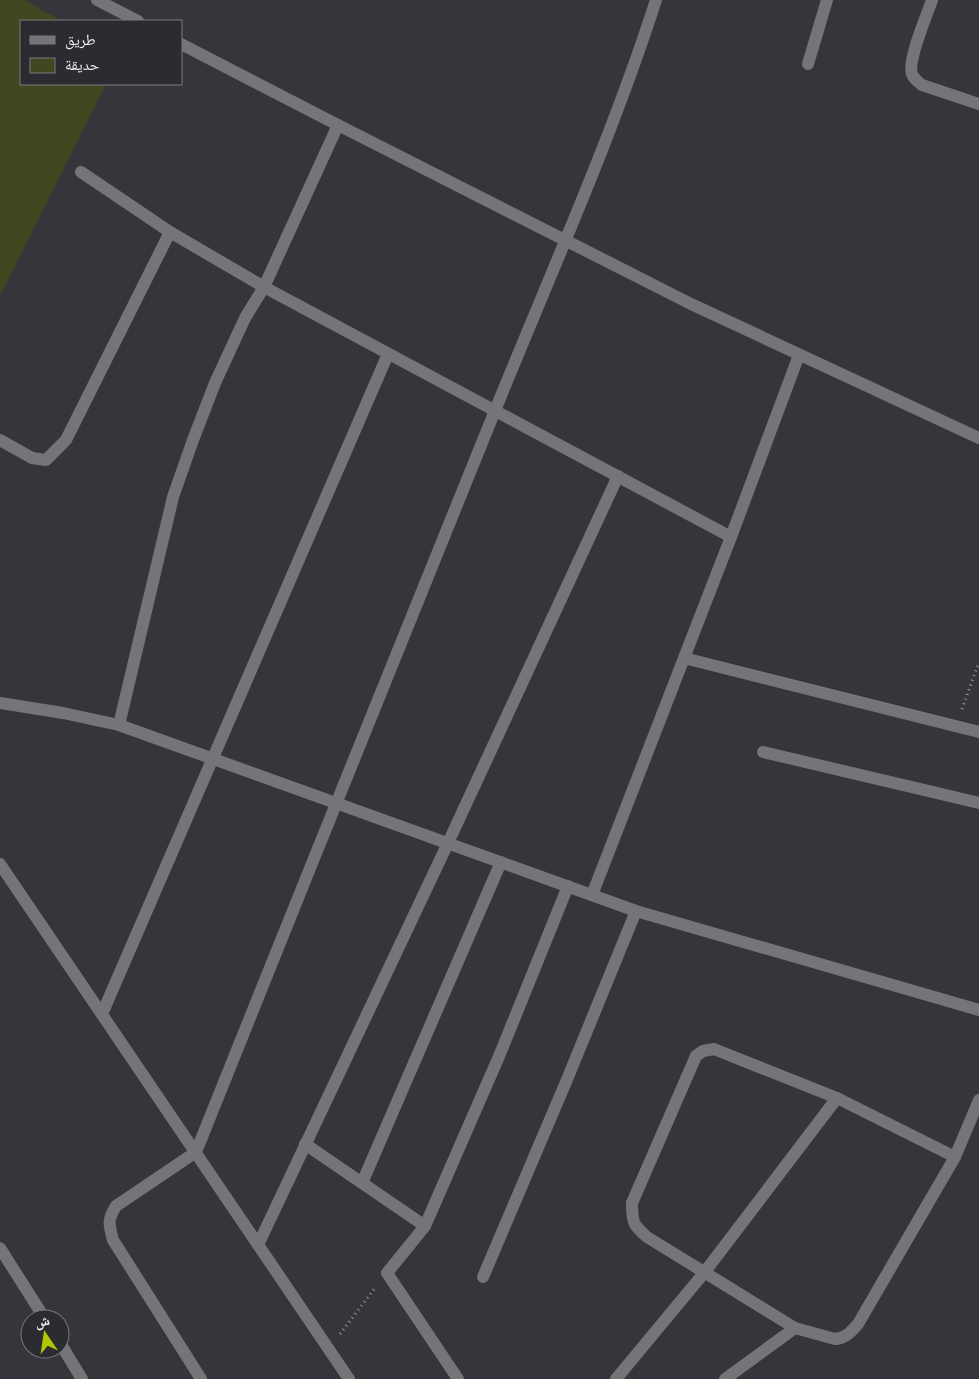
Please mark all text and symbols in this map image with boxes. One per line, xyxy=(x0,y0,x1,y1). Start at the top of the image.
legend xyxy=(20,20,182,85)
text: طريق xyxy=(65,29,96,55)
text: حديقة xyxy=(65,54,100,80)
north arrow xyxy=(20,1309,70,1359)
text: ش xyxy=(33,1310,53,1337)

